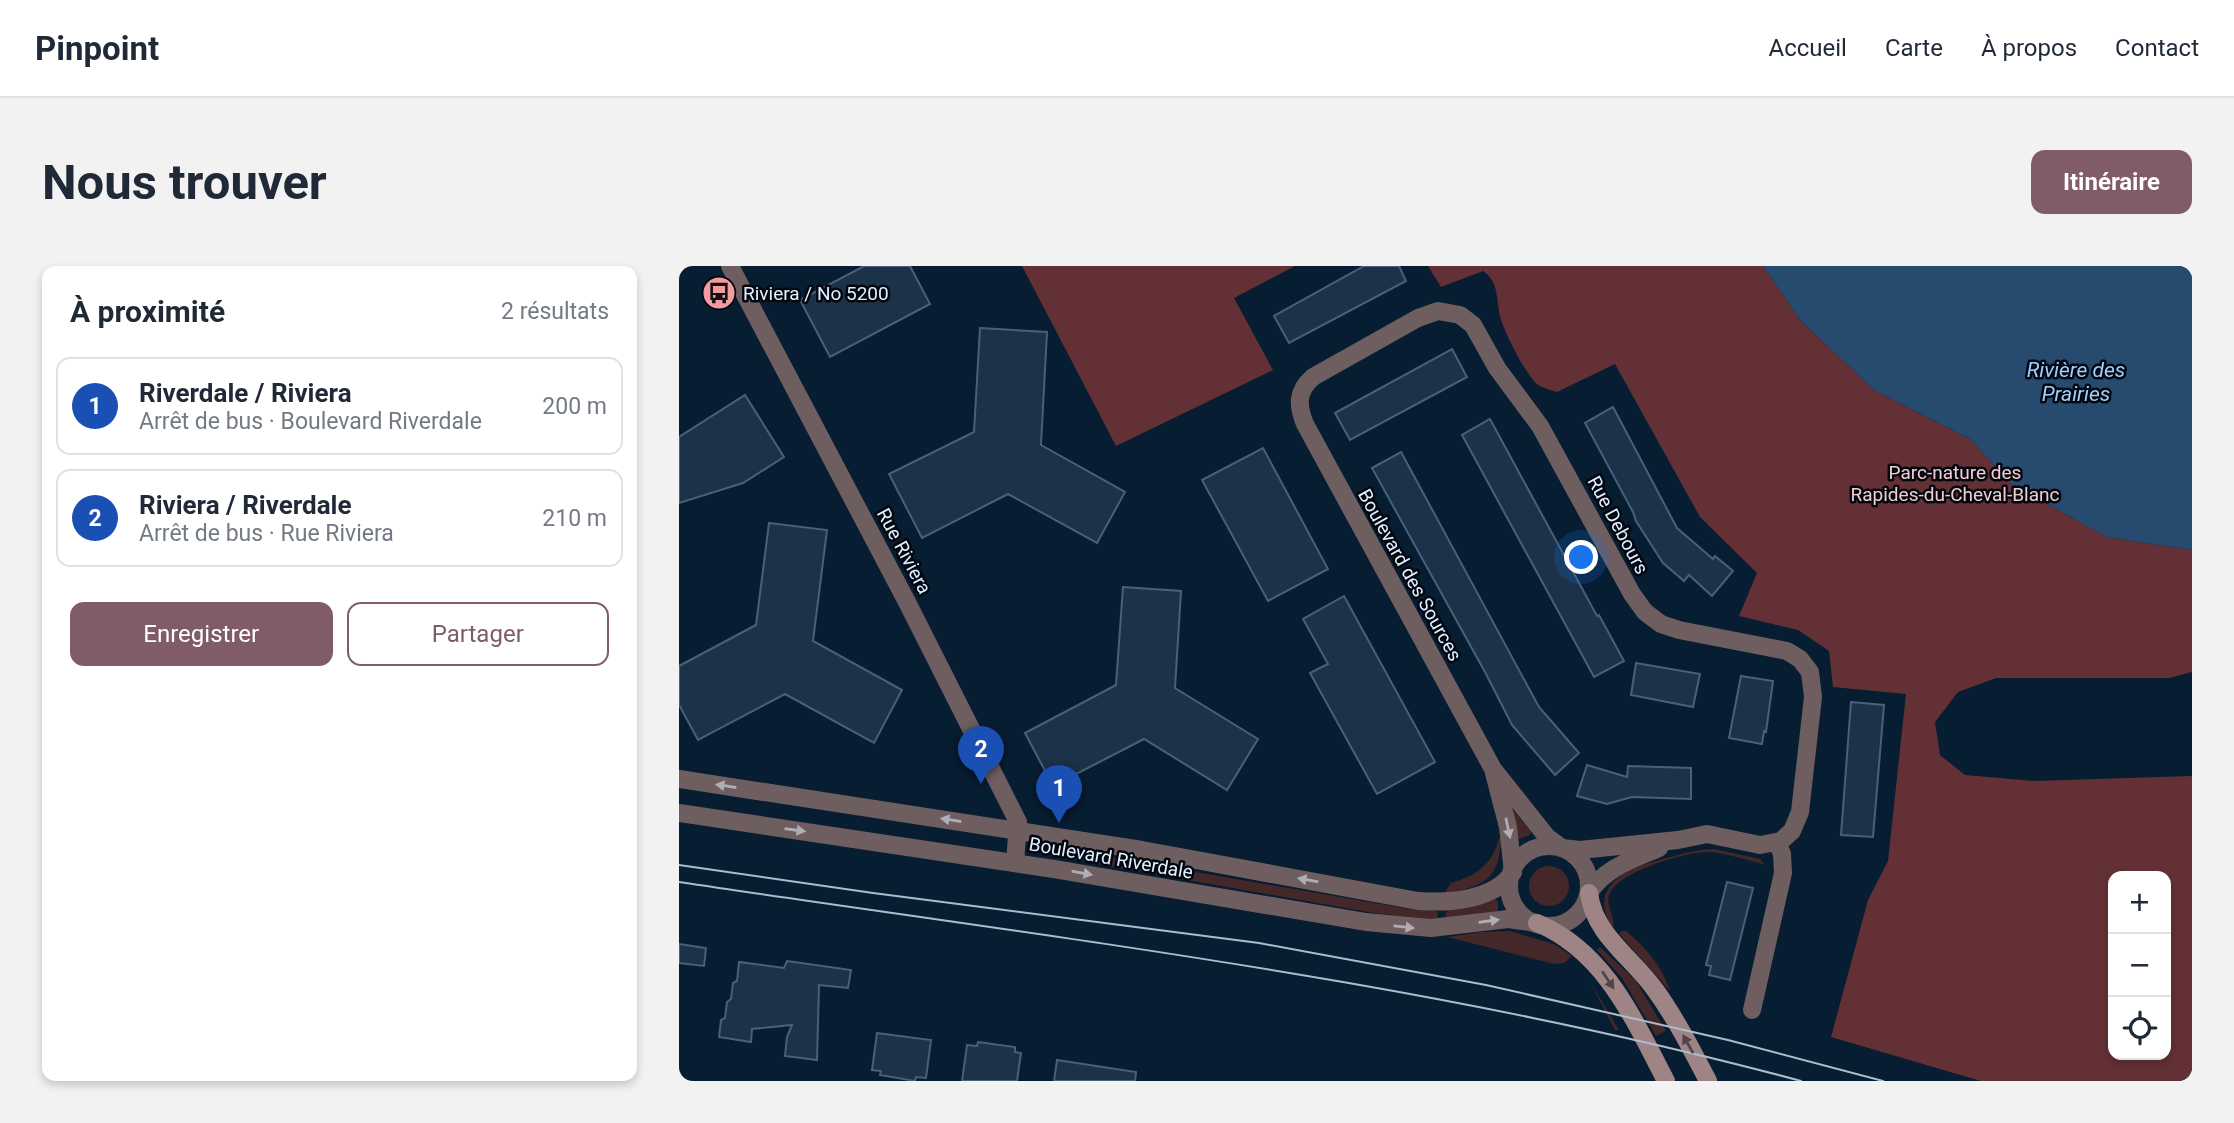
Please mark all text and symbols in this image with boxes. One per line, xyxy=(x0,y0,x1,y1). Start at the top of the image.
text: Pinpoint xyxy=(35,29,159,68)
text: Accueil xyxy=(1768,34,1847,62)
text: Carte xyxy=(1885,34,1943,62)
text: À propos xyxy=(1981,34,2077,62)
text: Contact xyxy=(2115,34,2199,62)
button: Itinéraire xyxy=(2031,150,2192,214)
text: Nous trouver xyxy=(42,154,327,211)
bus stop icon: Riviera / No 5200 xyxy=(700,274,738,312)
place label: Riviera / No 5200 xyxy=(743,282,889,305)
text: À proximité xyxy=(70,294,225,329)
text: 2 résultats xyxy=(501,298,609,325)
water label: Rivière des Prairies xyxy=(2027,358,2125,406)
text: Riverdale / Riviera xyxy=(139,378,352,408)
text: 1 xyxy=(88,393,102,420)
text: 200 m xyxy=(542,393,607,420)
text: Arrêt de bus · Boulevard Riverdale xyxy=(139,408,482,435)
park label: Parc-nature des Rapides-du-Cheval-Blanc xyxy=(1851,461,2060,506)
street label: Rue Debours xyxy=(1583,472,1653,578)
street label: Boulevard des Sources xyxy=(1353,485,1467,665)
text: Riviera / Riverdale xyxy=(139,490,352,520)
street label: Rue Riviera xyxy=(872,504,936,598)
text: 2 xyxy=(88,505,102,532)
text: 210 m xyxy=(542,505,607,532)
text: Arrêt de bus · Rue Riviera xyxy=(139,520,394,547)
your location xyxy=(1564,540,1598,574)
button: Enregistrer xyxy=(70,602,333,666)
button: Partager xyxy=(347,602,609,666)
pin: 2 xyxy=(958,726,1004,784)
pin: 1 xyxy=(1036,765,1082,823)
one-way arrow xyxy=(715,780,737,791)
one-way arrow xyxy=(940,814,962,825)
one-way arrow xyxy=(1502,817,1513,839)
one-way arrow xyxy=(784,825,806,836)
street label: Boulevard Riverdale xyxy=(1027,832,1195,884)
one-way arrow xyxy=(1071,868,1093,879)
map controls xyxy=(2108,871,2171,1060)
button: + xyxy=(2108,871,2171,934)
one-way arrow xyxy=(1297,874,1319,885)
one-way arrow xyxy=(1478,915,1500,926)
one-way arrow xyxy=(1393,921,1415,932)
button: − xyxy=(2108,934,2171,997)
one-way arrow xyxy=(1601,970,1614,989)
button: locate xyxy=(2108,997,2171,1060)
one-way arrow xyxy=(1682,1034,1694,1053)

